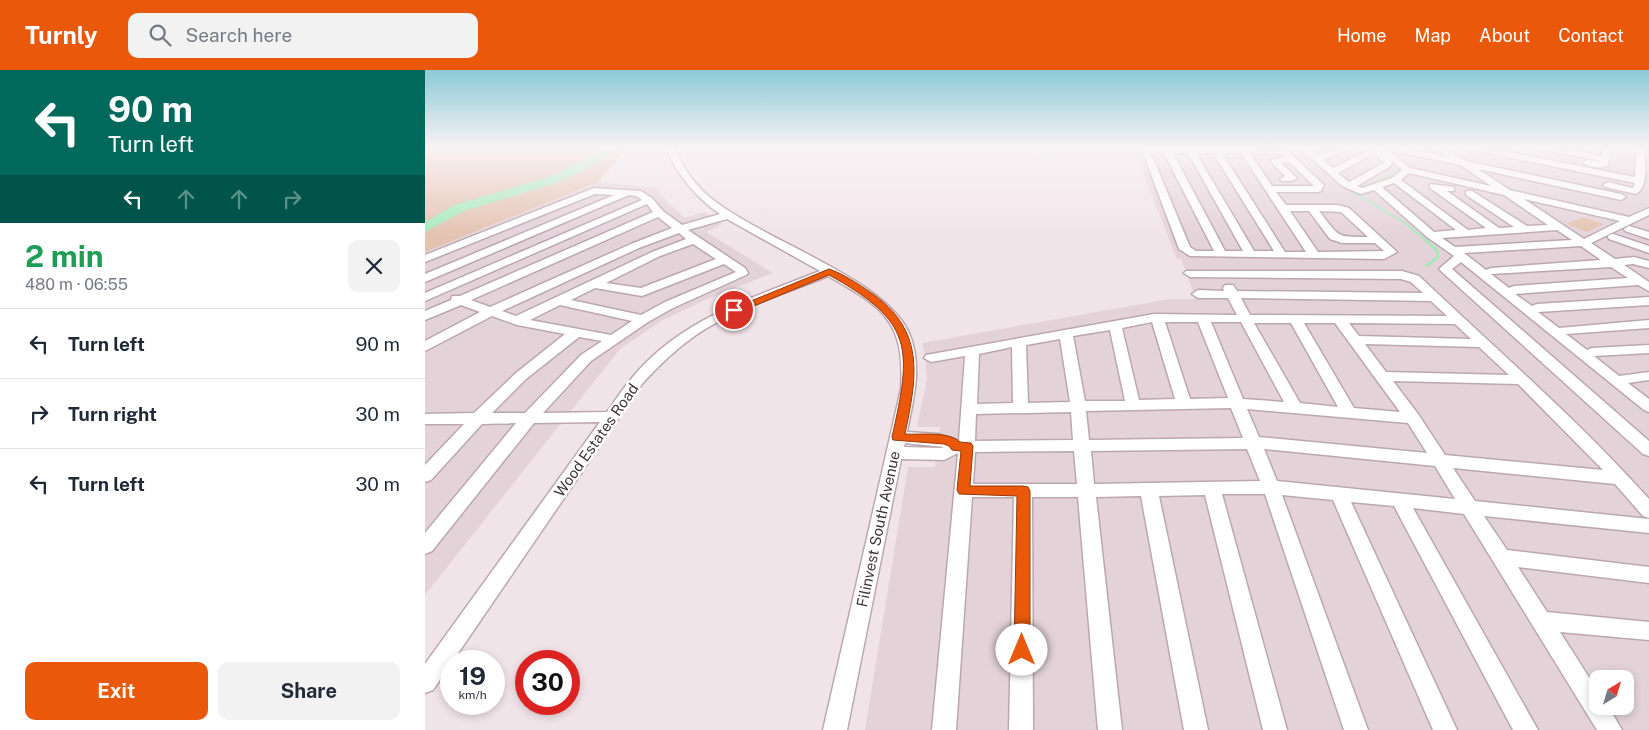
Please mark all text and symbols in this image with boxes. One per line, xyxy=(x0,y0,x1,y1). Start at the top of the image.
search box xyxy=(128,13,478,58)
text: Turnly xyxy=(25,21,98,49)
icon: search xyxy=(146,21,174,49)
text: Search here xyxy=(186,24,292,46)
text: Home xyxy=(1337,25,1387,46)
text: Map xyxy=(1415,25,1451,46)
text: About xyxy=(1479,25,1530,46)
text: Contact xyxy=(1558,25,1624,46)
text: 90 m xyxy=(108,89,193,130)
icon: left xyxy=(25,90,90,155)
text: Turn left xyxy=(108,131,194,157)
icon: left xyxy=(119,185,147,213)
icon: ahead xyxy=(172,185,200,213)
icon: ahead xyxy=(225,185,253,213)
icon: right xyxy=(278,185,306,213)
text: 2 min xyxy=(25,238,104,274)
button: close xyxy=(348,240,400,292)
text: 480 m · 06:55 xyxy=(25,275,128,294)
pin xyxy=(713,289,755,331)
icon: arrive xyxy=(720,296,748,324)
icon: left xyxy=(25,330,53,358)
text: Turn left xyxy=(68,333,145,355)
text: 90 m xyxy=(356,333,400,355)
street label: Wood Estates Road xyxy=(551,380,641,500)
icon: right xyxy=(25,400,53,428)
text: Turn right xyxy=(68,403,157,425)
text: 30 m xyxy=(355,403,400,425)
street label: Filinvest South Avenue xyxy=(853,449,903,609)
icon: left xyxy=(25,470,53,498)
text: Turn left xyxy=(68,473,145,495)
text: 30 m xyxy=(355,473,400,495)
position arrow xyxy=(995,623,1047,675)
speed limit sign: 30 xyxy=(515,650,580,715)
text: 19 xyxy=(459,661,486,691)
button: Exit xyxy=(25,662,208,720)
button: Share xyxy=(218,662,400,720)
north arrow xyxy=(1589,670,1634,715)
map controls xyxy=(1589,670,1634,715)
text: km/h xyxy=(458,688,487,702)

